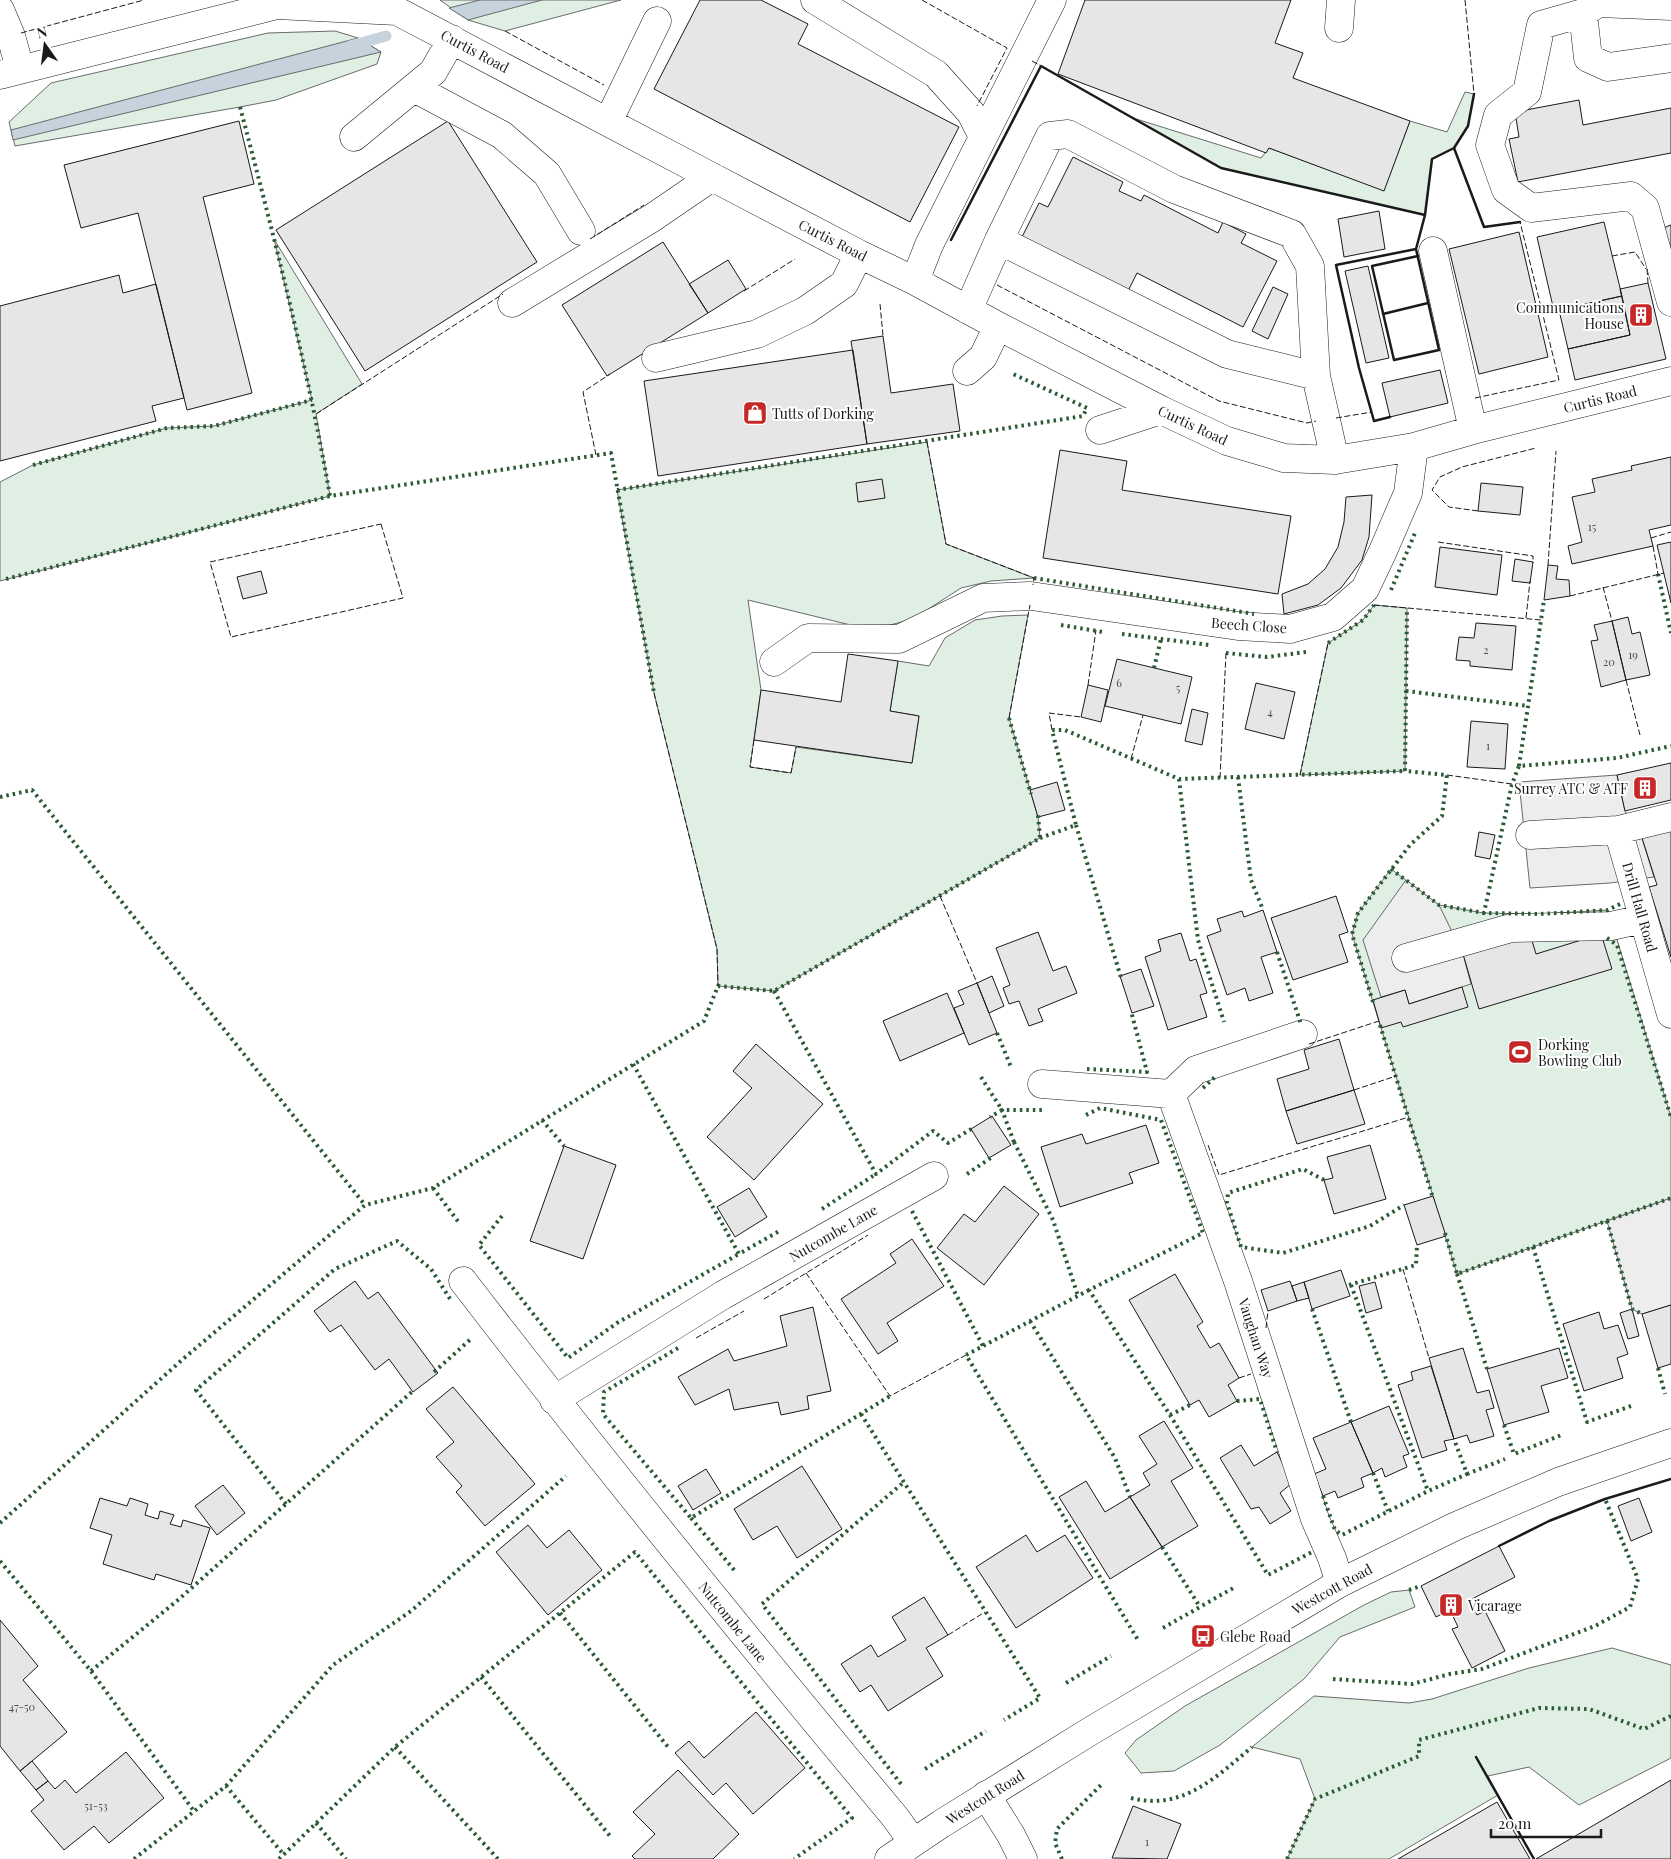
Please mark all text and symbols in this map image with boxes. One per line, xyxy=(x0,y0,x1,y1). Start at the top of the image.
north arrow xyxy=(20,20,70,70)
text: N xyxy=(35,21,49,42)
street label: Curtis Road xyxy=(438,25,512,77)
street label: Curtis Road xyxy=(795,215,871,265)
place label: Communications House xyxy=(1516,298,1624,333)
building icon: Communications House xyxy=(1628,302,1654,328)
street label: Curtis Road xyxy=(1561,381,1639,417)
shop icon: Tutts of Dorking xyxy=(742,400,768,426)
street label: Curtis Road xyxy=(1155,401,1231,449)
place label: Tutts of Dorking xyxy=(772,404,875,423)
house number: 15 xyxy=(1588,519,1597,534)
street label: Beech Close xyxy=(1210,613,1288,637)
house number: 2 xyxy=(1483,642,1489,657)
house number: 19 xyxy=(1628,647,1638,662)
house number: 20 xyxy=(1603,654,1615,669)
house number: 6 xyxy=(1116,675,1122,690)
house number: 5 xyxy=(1176,680,1181,695)
house number: 4 xyxy=(1267,704,1273,719)
house number: 1 xyxy=(1486,738,1490,753)
building icon: Surrey ATC & ATF xyxy=(1632,775,1658,801)
place label: Surrey ATC & ATF xyxy=(1514,779,1628,798)
street label: Drill Hall Road xyxy=(1618,860,1662,954)
place label: Dorking Bowling Club xyxy=(1538,1035,1622,1070)
sports icon: Dorking Bowling Club xyxy=(1507,1039,1533,1065)
street label: Nutcombe Lane xyxy=(785,1200,881,1266)
street label: Vaughan Way xyxy=(1234,1295,1278,1380)
street label: Westcott Road xyxy=(1288,1559,1375,1619)
street label: Nutcombe Lane xyxy=(695,1578,771,1666)
building icon: Vicarage xyxy=(1438,1592,1464,1618)
place label: Vicarage xyxy=(1467,1596,1522,1615)
bus stop icon: Glebe Road xyxy=(1190,1623,1216,1649)
place label: Glebe Road xyxy=(1220,1627,1291,1646)
house number: 47-50 xyxy=(9,1699,36,1714)
street label: Westcott Road xyxy=(941,1765,1028,1829)
house number: 51-53 xyxy=(84,1798,108,1813)
scale bar xyxy=(1491,1806,1601,1838)
text: 20 m xyxy=(1498,1813,1532,1833)
house number: 1 xyxy=(1145,1834,1149,1849)

